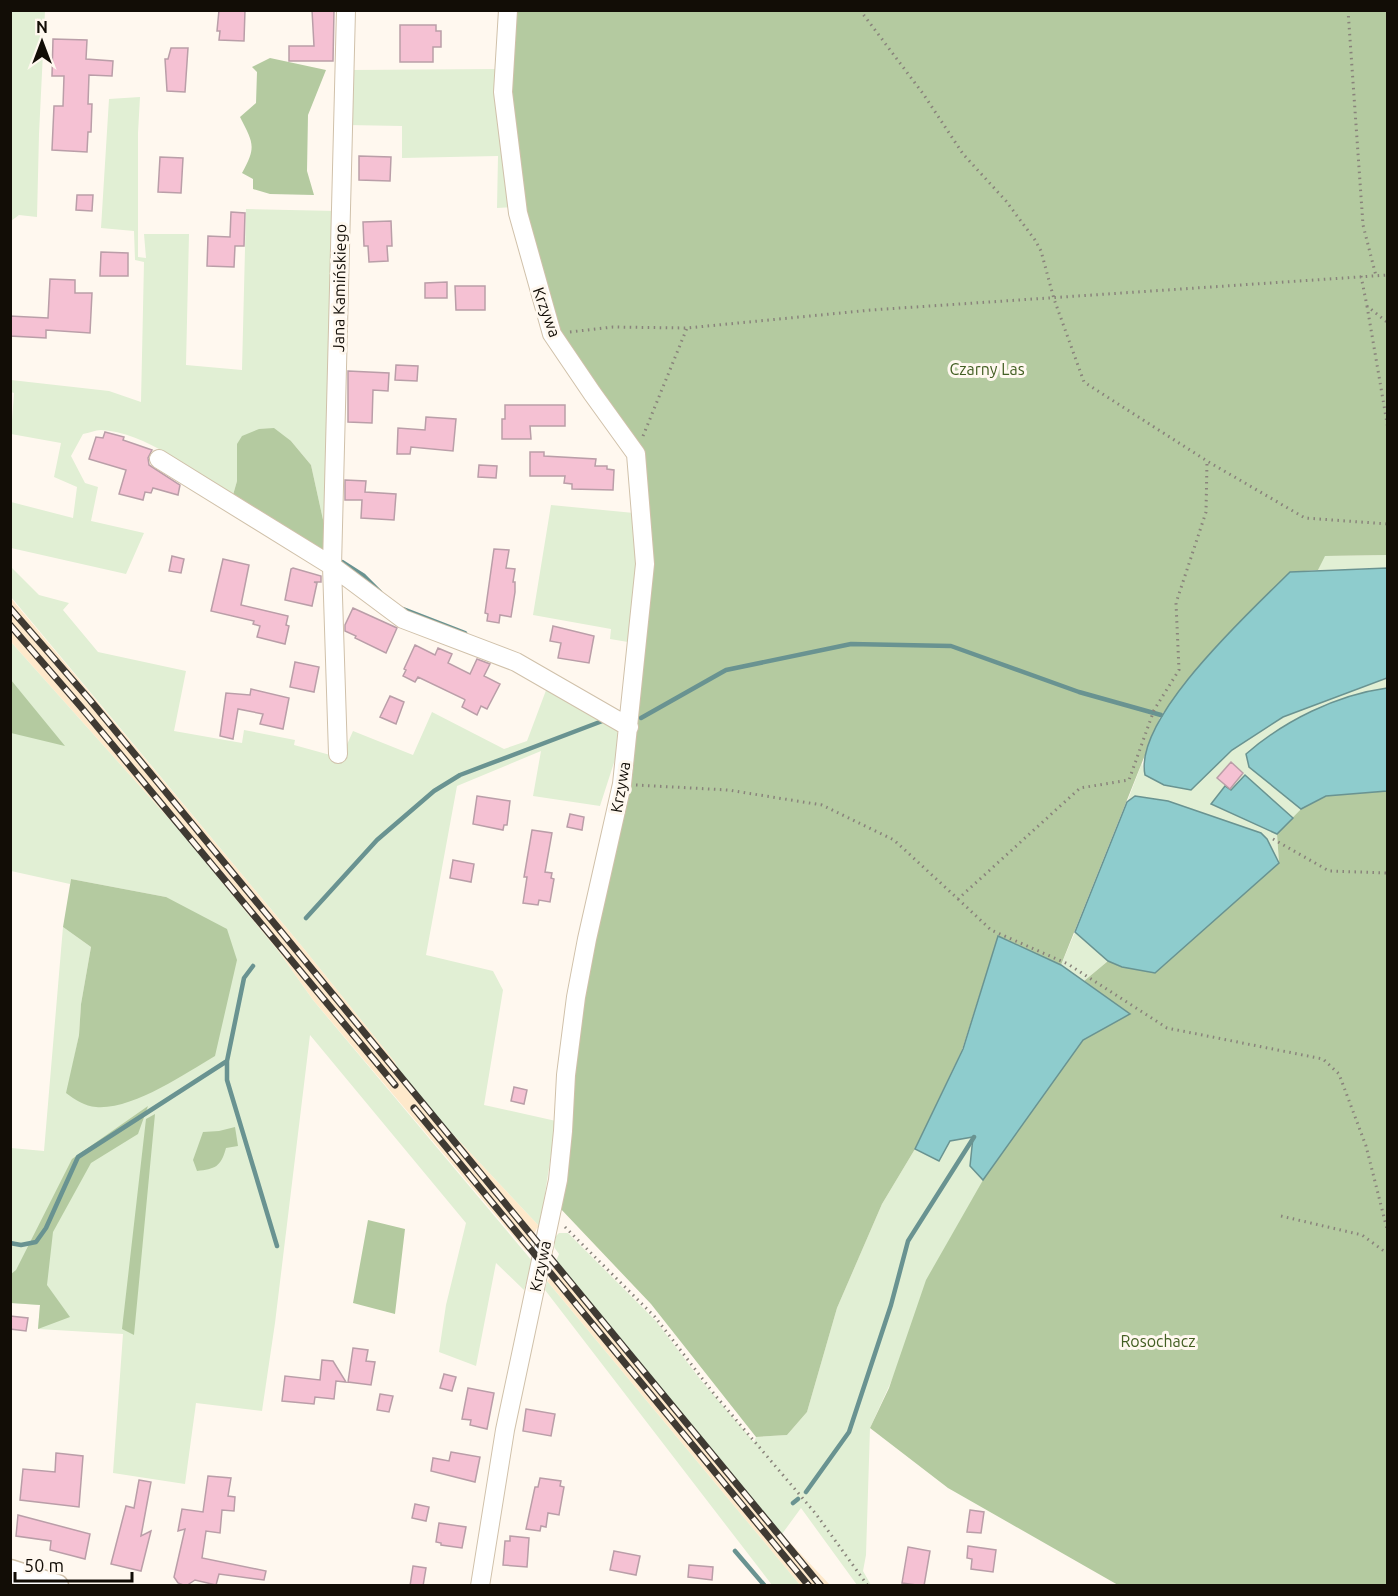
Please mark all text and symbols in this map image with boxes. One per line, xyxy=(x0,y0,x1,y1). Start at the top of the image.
north arrow xyxy=(12,12,72,72)
text: N xyxy=(36,18,48,36)
street label: Jana Kamińskiego xyxy=(329,224,349,352)
street label: Krzywa xyxy=(530,285,564,339)
park label: Czarny Las xyxy=(949,360,1025,378)
street label: Krzywa xyxy=(607,760,633,814)
street label: Krzywa xyxy=(526,1239,554,1293)
park label: Rosochacz xyxy=(1120,1332,1196,1350)
scale bar xyxy=(15,1545,132,1583)
text: 50 m xyxy=(24,1555,64,1575)

